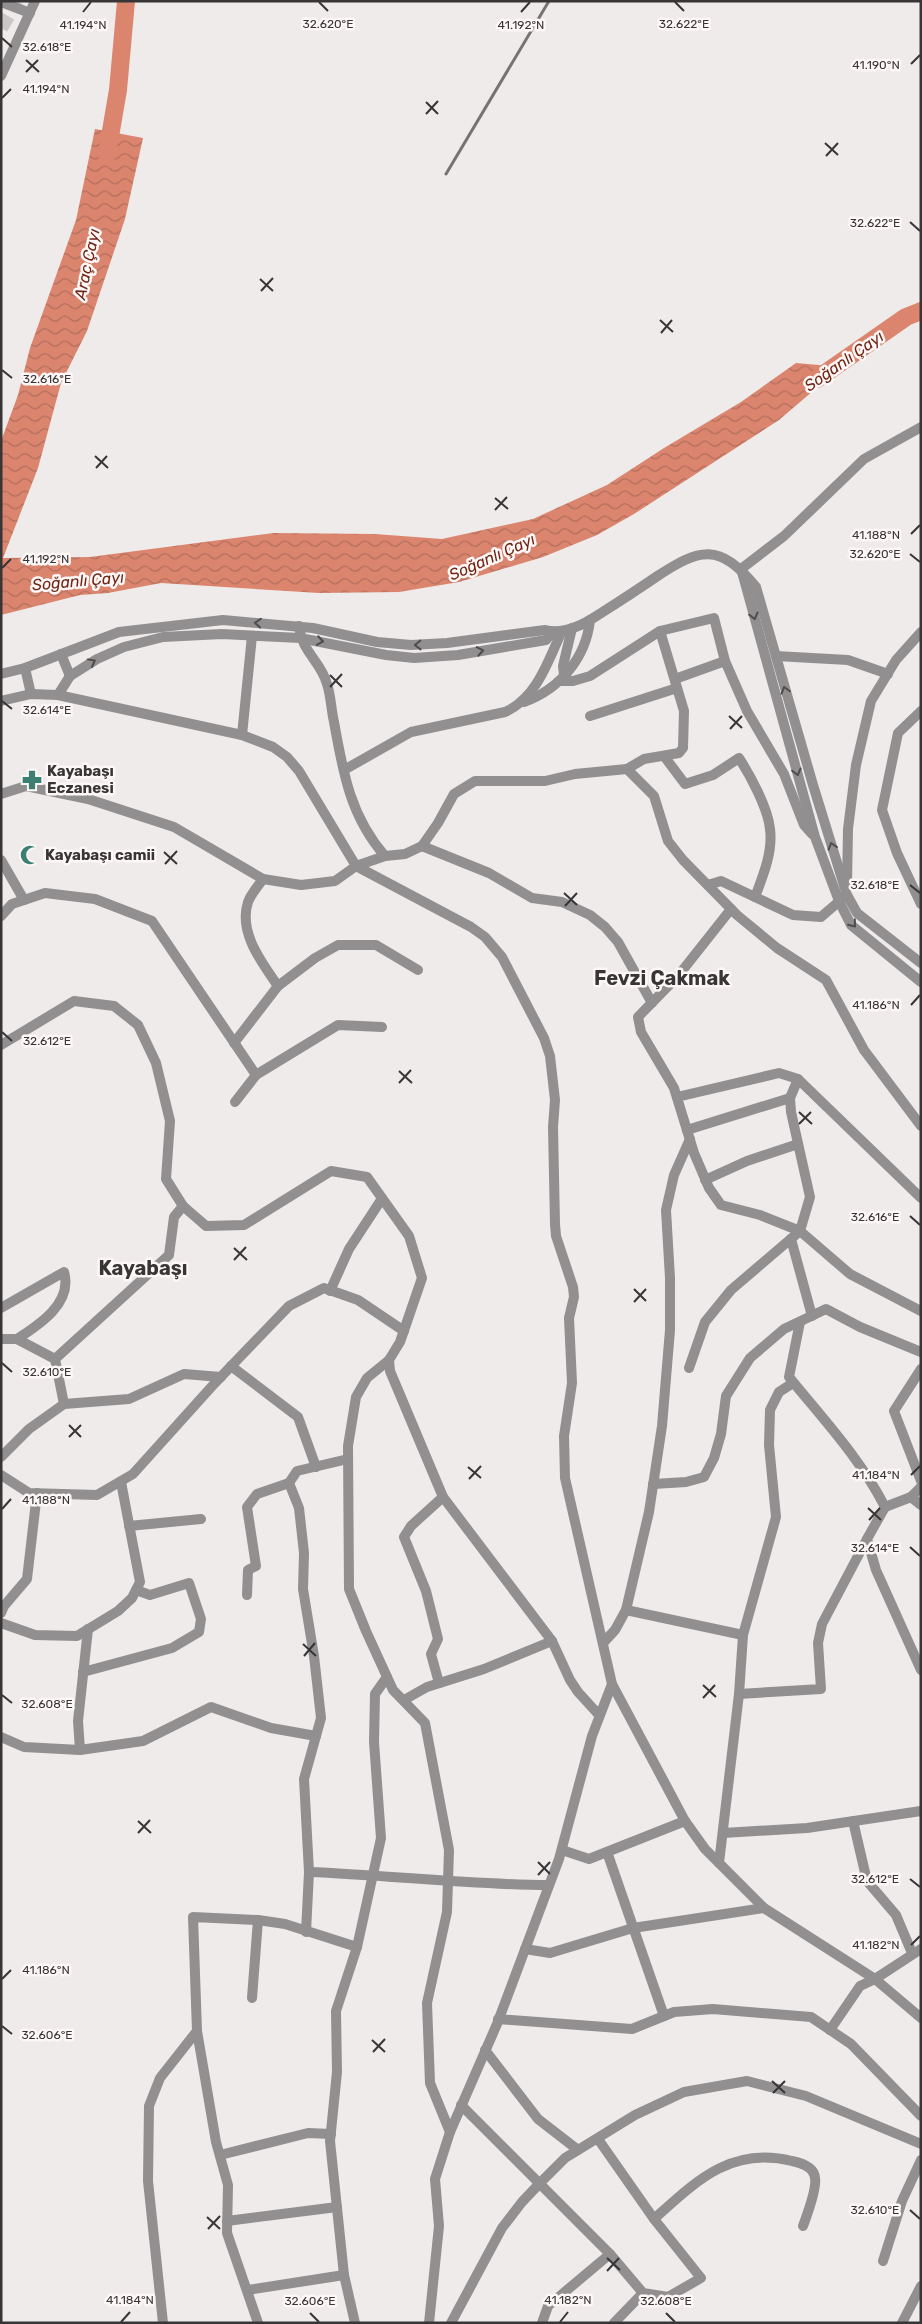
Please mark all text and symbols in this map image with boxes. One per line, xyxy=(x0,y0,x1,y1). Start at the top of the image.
text: 32.620°E xyxy=(303,17,353,31)
text: 32.622°E xyxy=(659,17,709,31)
text: 41.194°N xyxy=(59,18,107,32)
text: 41.192°N xyxy=(498,18,544,32)
text: 32.618°E xyxy=(23,40,71,54)
text: 41.190°N xyxy=(852,58,900,72)
text: 41.194°N xyxy=(22,82,70,96)
text: 32.622°E xyxy=(850,216,900,230)
water label: Araç Çayı xyxy=(70,227,104,302)
water label: Soğanlı Çayı xyxy=(801,327,887,395)
text: 32.616°E xyxy=(23,372,71,386)
text: 41.188°N xyxy=(852,528,900,542)
water label: Soğanlı Çayı xyxy=(446,530,538,584)
text: 32.620°E xyxy=(850,547,900,561)
text: 41.192°N xyxy=(23,552,69,566)
water label: Soğanlı Çayı xyxy=(31,568,125,594)
one-way arrow xyxy=(748,611,758,619)
one-way arrow xyxy=(253,617,261,628)
one-way arrow xyxy=(315,636,324,646)
one-way arrow xyxy=(414,640,422,650)
one-way arrow xyxy=(476,647,485,657)
one-way arrow xyxy=(87,658,96,668)
one-way arrow xyxy=(781,686,791,694)
text: 32.614°E xyxy=(23,703,71,717)
place label: Kayabaşı Eczanesi xyxy=(47,762,114,797)
one-way arrow xyxy=(791,768,802,777)
pharmacy icon: Kayabaşı Eczanesi xyxy=(21,769,43,791)
one-way arrow xyxy=(827,842,837,850)
mosque icon: Kayabaşı camii xyxy=(19,844,41,866)
place label: Kayabaşı camii xyxy=(45,846,155,864)
text: 32.618°E xyxy=(851,878,899,892)
one-way arrow xyxy=(847,918,856,928)
district label: Fevzi Çakmak xyxy=(594,966,730,990)
text: 41.186°N xyxy=(852,998,900,1012)
text: 32.612°E xyxy=(23,1034,71,1048)
text: 32.616°E xyxy=(851,1210,899,1224)
district label: Kayabaşı xyxy=(98,1256,188,1280)
text: 32.610°E xyxy=(23,1365,71,1379)
text: 41.184°N xyxy=(852,1468,900,1482)
text: 41.188°N xyxy=(22,1493,70,1507)
text: 32.614°E xyxy=(851,1541,899,1555)
text: 32.608°E xyxy=(21,1697,73,1711)
text: 32.612°E xyxy=(851,1872,899,1886)
text: 41.182°N xyxy=(852,1938,900,1952)
text: 41.186°N xyxy=(22,1963,70,1977)
text: 32.606°E xyxy=(21,2028,73,2042)
text: 32.610°E xyxy=(851,2203,899,2217)
text: 41.184°N xyxy=(106,2293,154,2307)
text: 41.182°N xyxy=(544,2293,592,2307)
text: 32.606°E xyxy=(284,2294,336,2308)
text: 32.608°E xyxy=(640,2294,692,2308)

